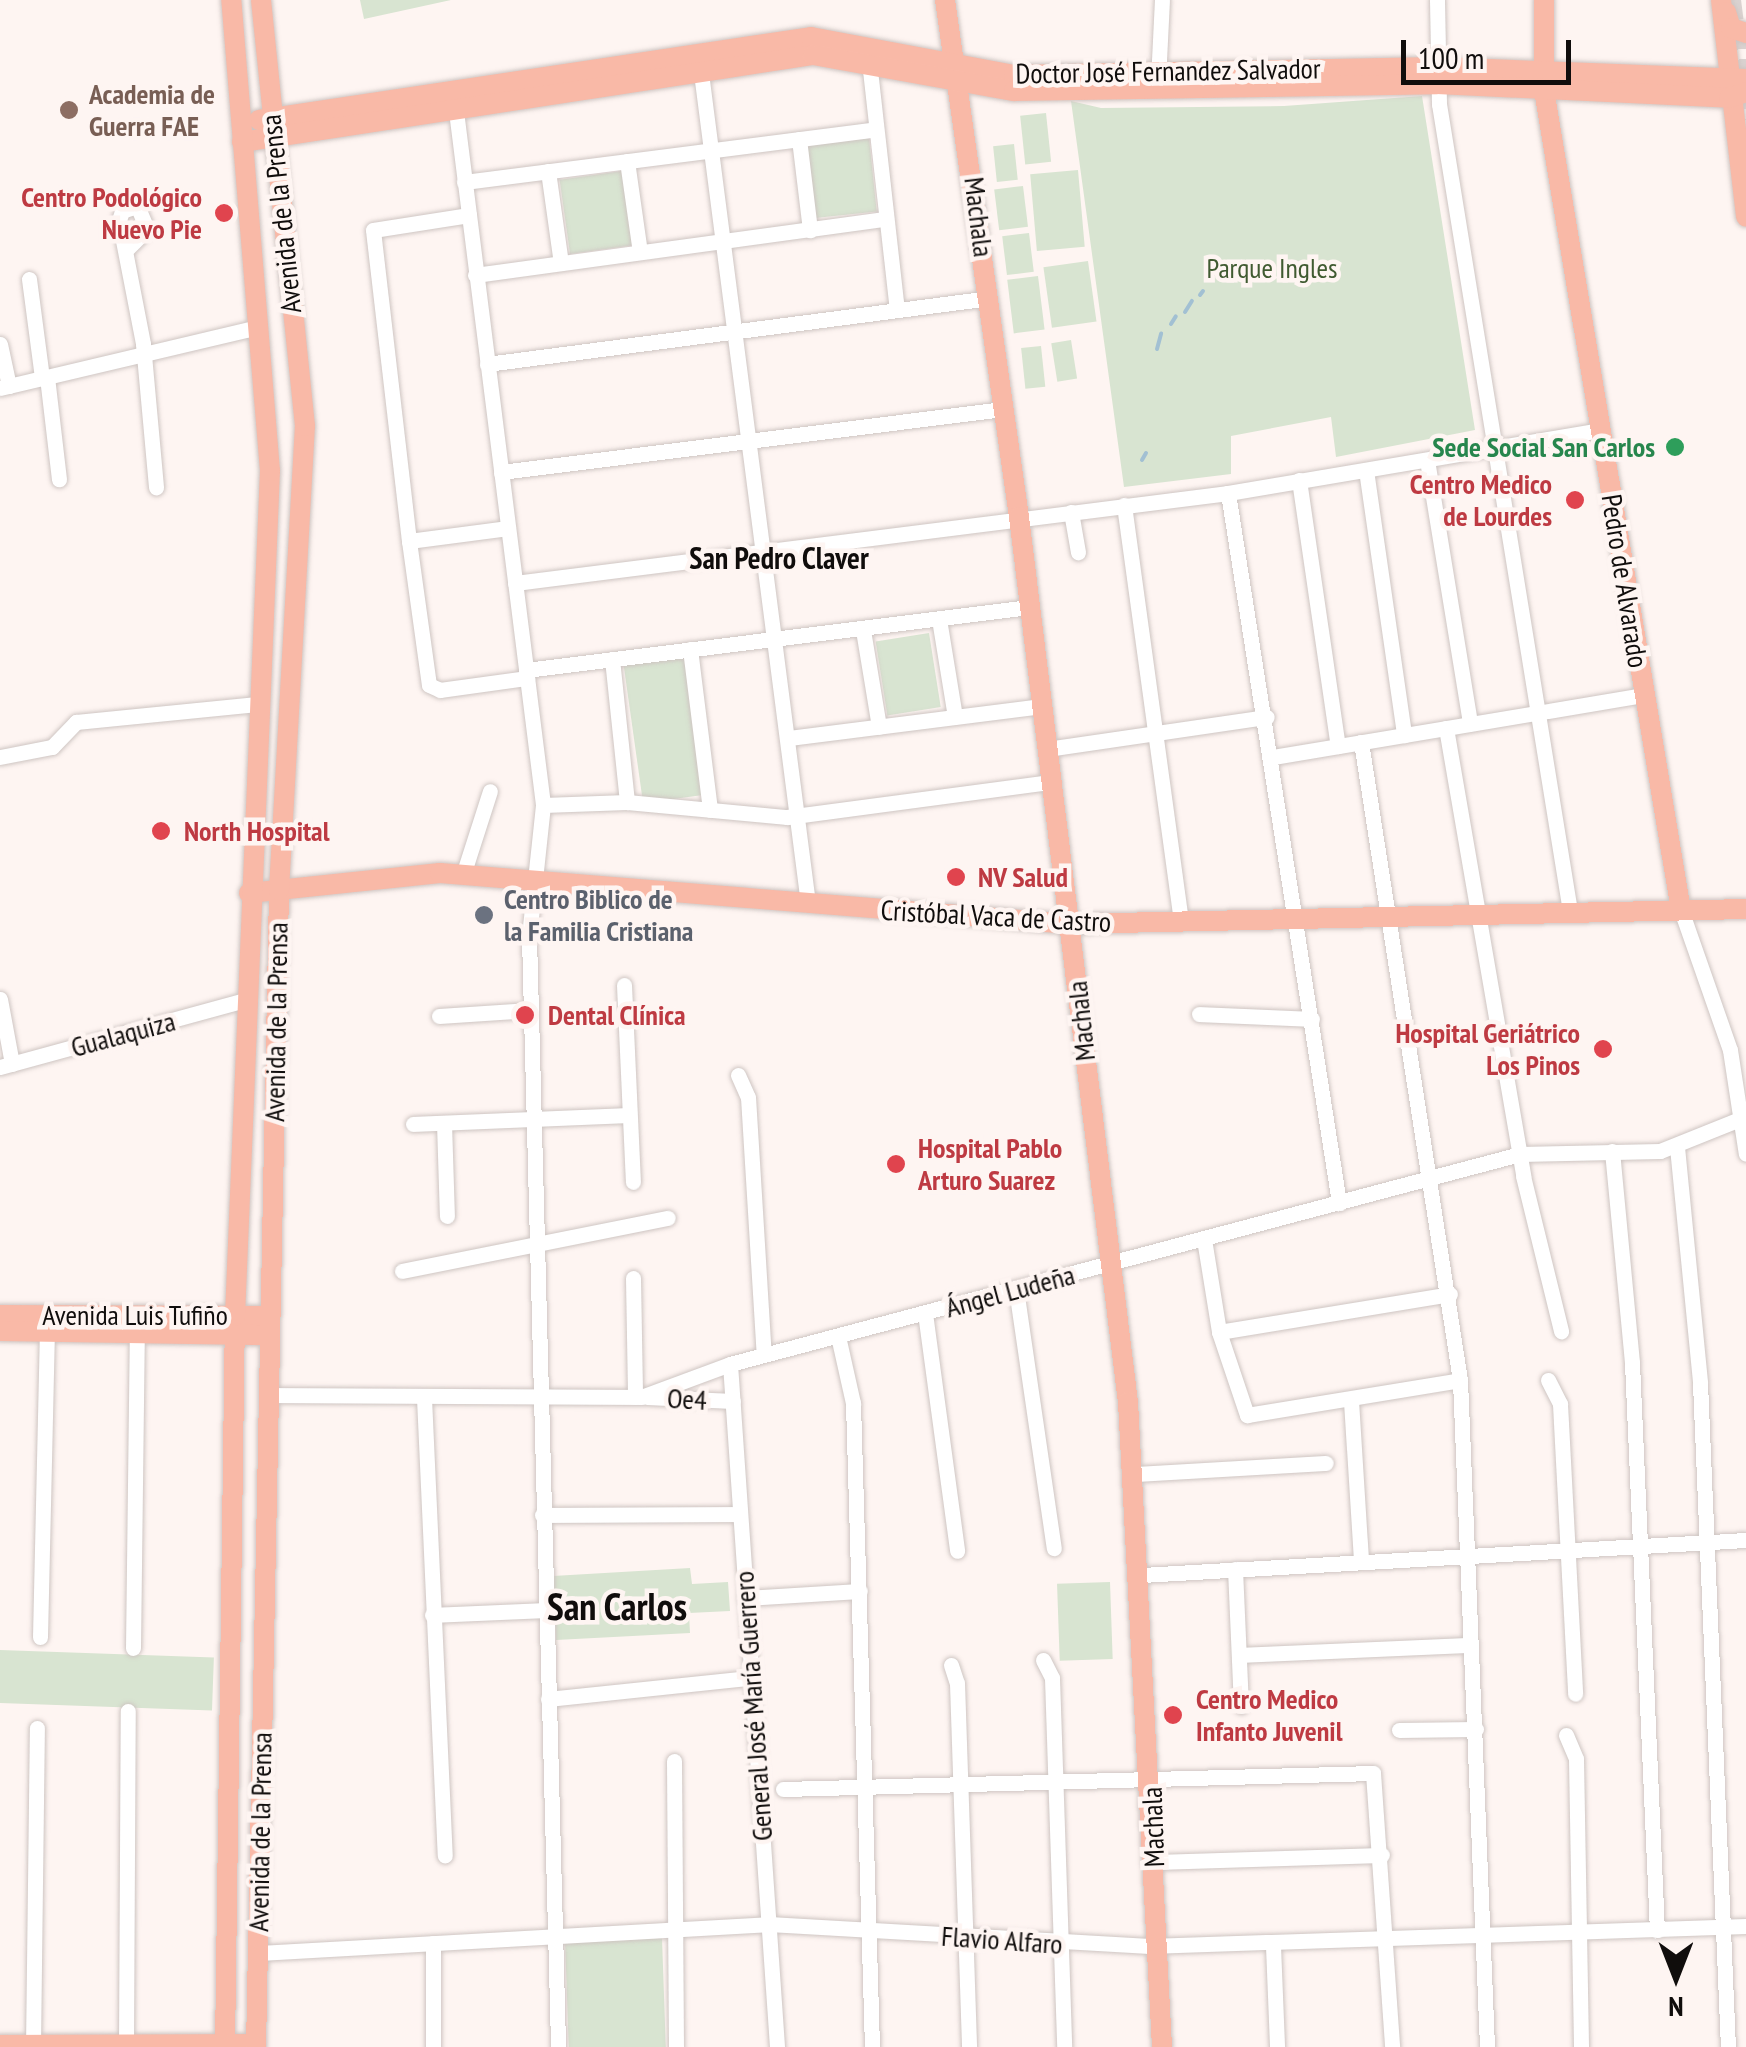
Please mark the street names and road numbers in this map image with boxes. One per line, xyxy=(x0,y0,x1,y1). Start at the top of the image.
street label: Doctor José Fernandez Salvador xyxy=(1015,52,1321,90)
street label: Avenida de la Prensa xyxy=(254,113,308,315)
street label: Machala xyxy=(957,175,1001,259)
street label: Pedro de Alvarado xyxy=(1595,492,1655,670)
street label: Cristóbal Vaca de Castro xyxy=(880,893,1112,939)
street label: Avenida de la Prensa xyxy=(257,922,295,1122)
street label: Machala xyxy=(1060,979,1102,1063)
street label: Gualaquiza xyxy=(67,1004,179,1064)
street label: Ángel Ludeña xyxy=(942,1258,1078,1324)
street label: Avenida Luis Tufiño xyxy=(42,1298,228,1332)
street label: Oe4 xyxy=(666,1381,708,1417)
street label: General José María Guerrero xyxy=(727,1570,779,1842)
street label: Avenida de la Prensa xyxy=(241,1732,279,1932)
street label: Machala xyxy=(1135,1786,1171,1868)
street label: Flavio Alfaro xyxy=(940,1919,1064,1961)

